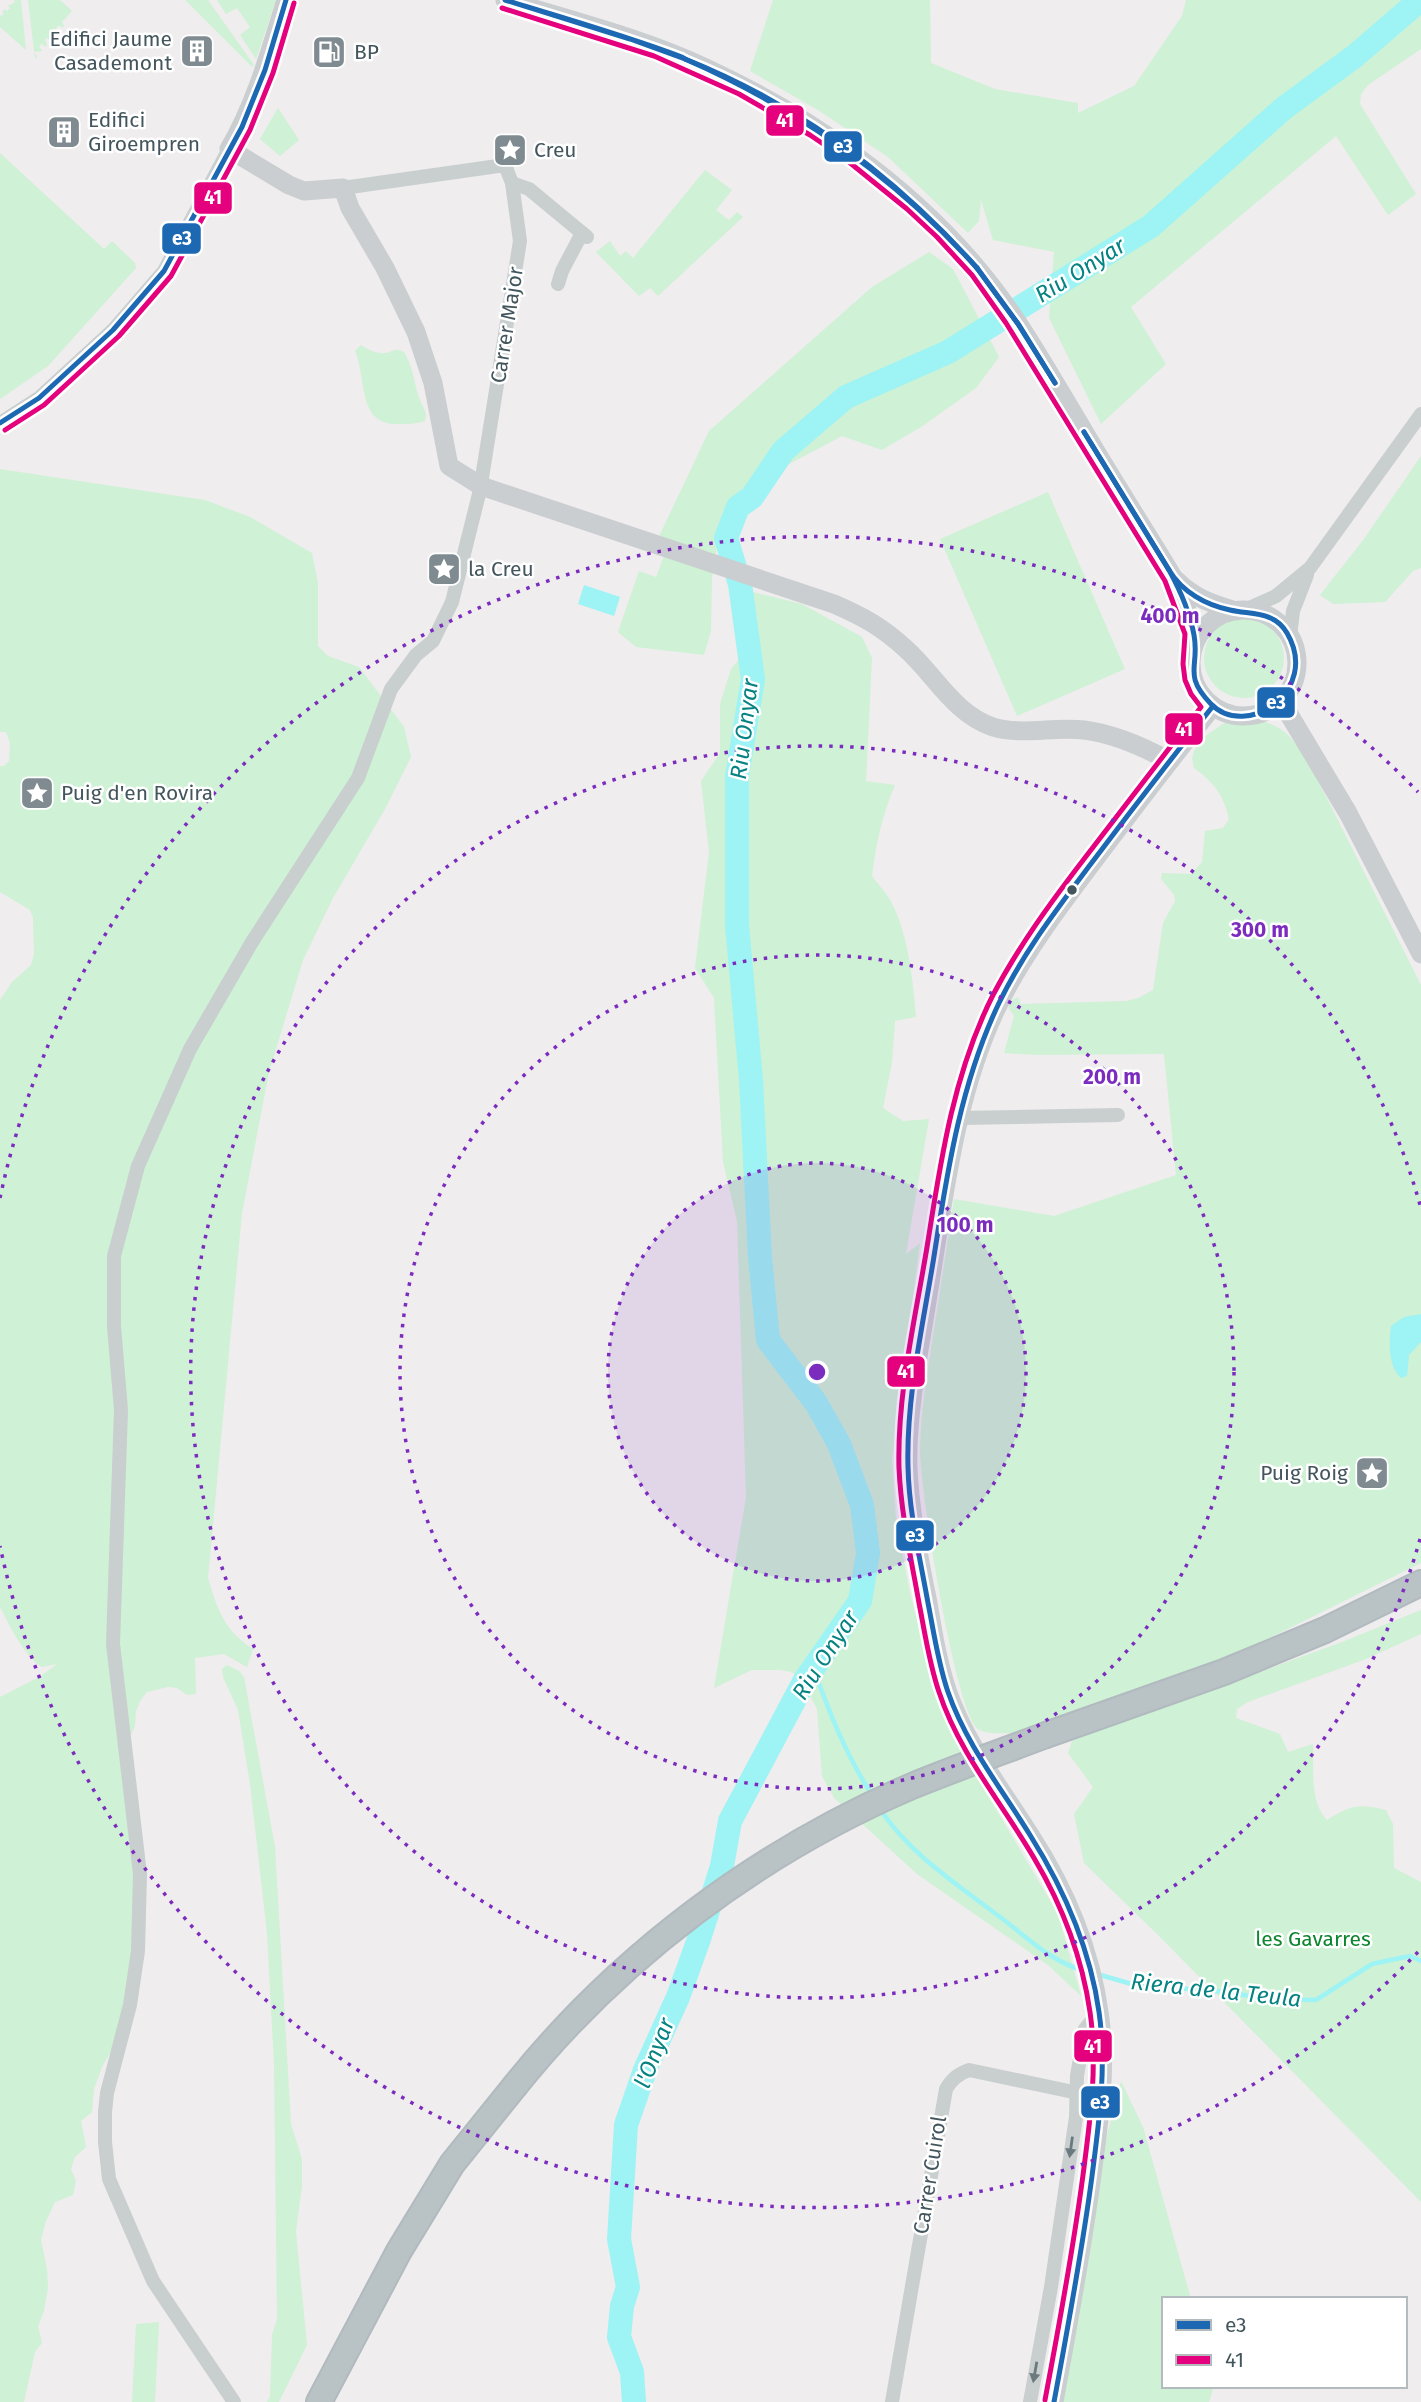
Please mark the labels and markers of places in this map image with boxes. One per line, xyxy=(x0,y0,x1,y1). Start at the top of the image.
place label: Edifici Jaume Casademont xyxy=(50,26,172,76)
building icon: Edifici Jaume Casademont xyxy=(178,32,216,70)
fuel station icon: BP xyxy=(310,33,348,71)
place label: BP xyxy=(354,39,379,65)
place label: Edifici Giroempren xyxy=(88,107,200,157)
building icon: Edifici Giroempren xyxy=(45,113,83,151)
place icon: Creu xyxy=(491,131,529,169)
place label: Creu xyxy=(534,137,577,163)
place icon: la Creu xyxy=(425,550,463,588)
place label: la Creu xyxy=(468,556,534,582)
place icon: Puig d'en Rovira xyxy=(18,774,56,812)
place label: Puig d'en Rovira xyxy=(61,780,213,806)
unlabelled marker xyxy=(1065,883,1079,897)
centre of rings xyxy=(805,1360,829,1384)
place icon: Puig Roig xyxy=(1353,1454,1391,1492)
place label: Puig Roig xyxy=(1260,1460,1348,1486)

